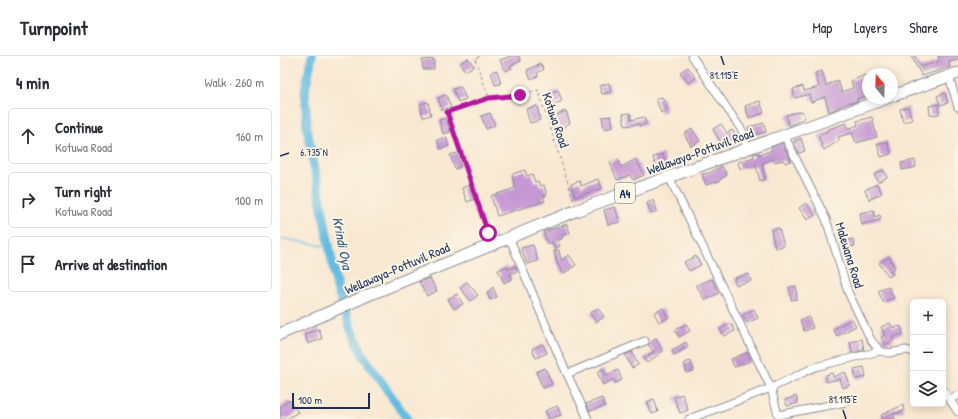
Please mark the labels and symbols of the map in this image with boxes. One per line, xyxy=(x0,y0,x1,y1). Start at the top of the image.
north arrow xyxy=(862,68,898,104)
text: 81.115°E xyxy=(710,69,739,82)
route end xyxy=(511,86,529,104)
street label: Kotuwa Road xyxy=(538,90,574,150)
street label: Wellawaya-Pottuvil Road xyxy=(644,123,756,179)
text: 6.735°N xyxy=(300,146,328,159)
road number: A4 xyxy=(615,183,635,203)
water label: Krindi Oya xyxy=(328,215,358,273)
street label: Malewana Road xyxy=(831,220,869,290)
route start xyxy=(479,224,497,242)
street label: Wellawaya-Pottuvil Road xyxy=(342,238,452,298)
scale bar xyxy=(292,391,370,410)
text: 81.115°E xyxy=(829,393,858,406)

